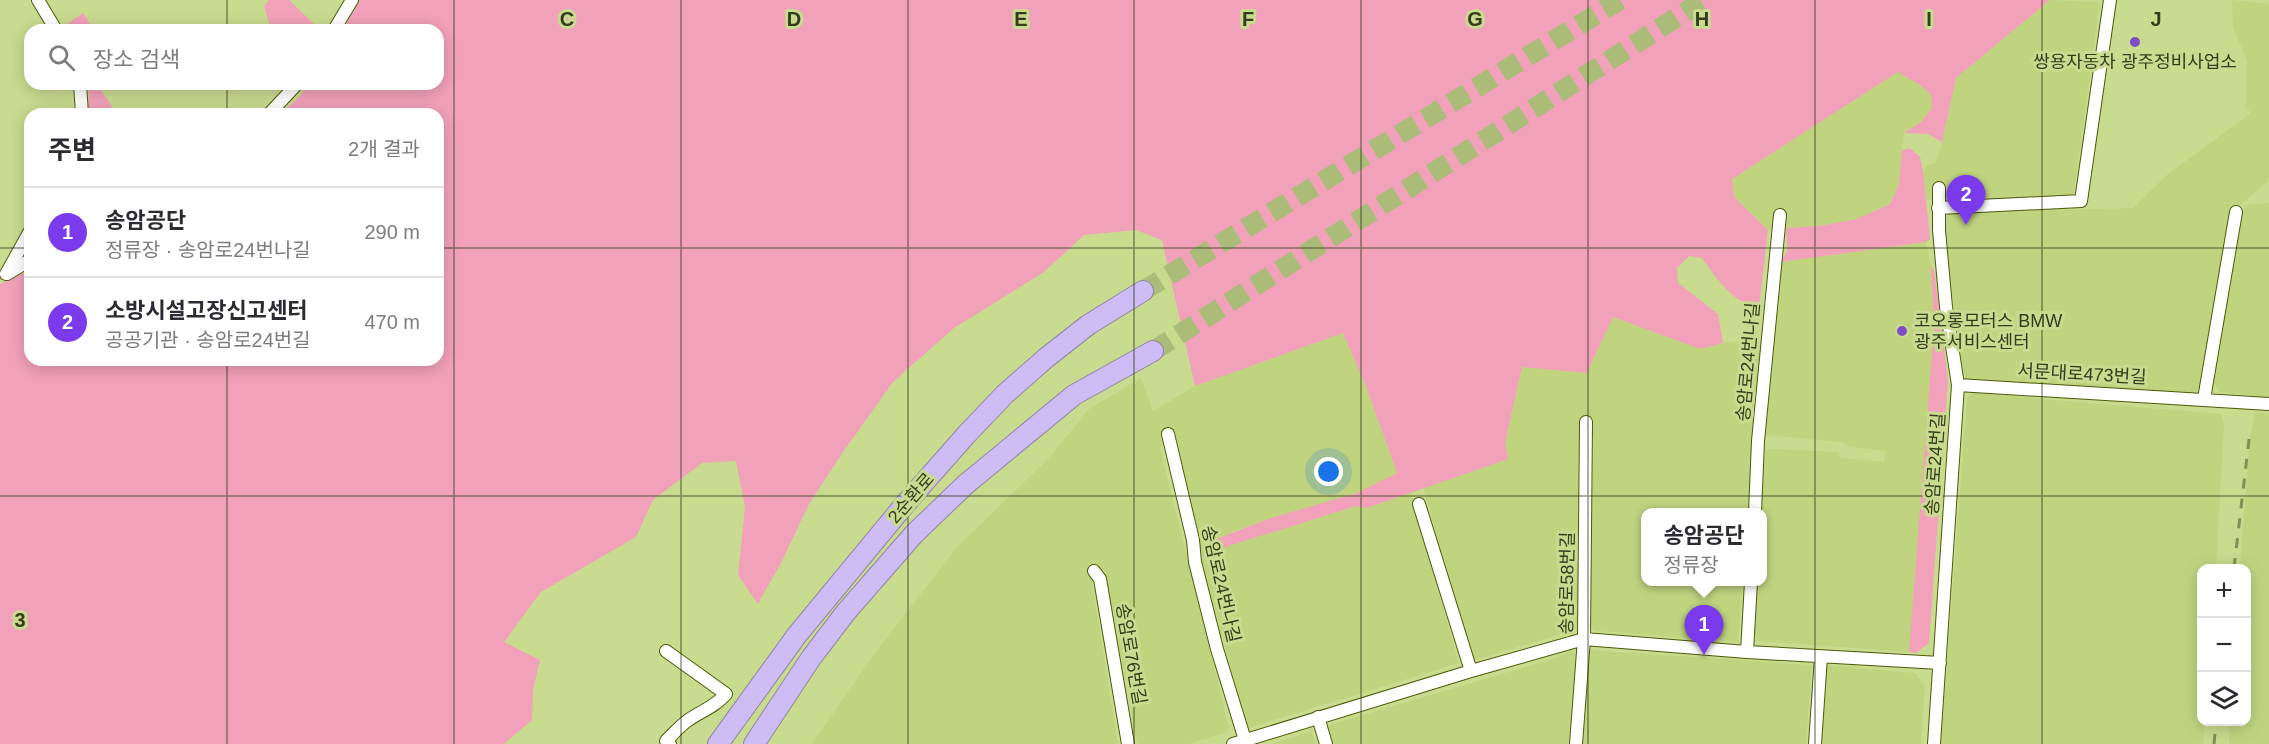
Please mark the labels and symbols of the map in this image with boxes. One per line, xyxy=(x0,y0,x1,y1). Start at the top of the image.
text: C xyxy=(560,8,574,30)
text: D xyxy=(787,8,801,30)
text: E xyxy=(1014,8,1028,30)
text: F xyxy=(1242,8,1254,30)
text: G xyxy=(1467,8,1483,30)
text: H xyxy=(1695,8,1709,30)
text: I xyxy=(1926,8,1932,30)
text: J xyxy=(2150,8,2162,30)
marker: 쌍용자동차 광주정비사업소 xyxy=(2128,35,2142,49)
place label: 쌍용자동차 광주정비사업소 xyxy=(2033,52,2237,72)
pin: 2 xyxy=(1946,176,1986,225)
street label: 송암로24번나길 xyxy=(1733,302,1763,422)
place label: 코오롱모터스 BMW 광주서비스센터 xyxy=(1914,311,2062,352)
marker: 코오롱모터스 BMW 광주서비스센터 xyxy=(1895,324,1909,338)
street label: 서문대로473번길 xyxy=(2017,361,2147,387)
street label: 송암로24번길 xyxy=(1921,412,1949,516)
your location xyxy=(1314,457,1343,486)
street label: 2순환로 xyxy=(884,469,938,527)
street label: 송암로24번나길 xyxy=(1198,524,1244,644)
street label: 송암로58번길 xyxy=(1556,531,1578,635)
street label: 송암로76번길 xyxy=(1112,602,1150,706)
pin: 1 xyxy=(1684,606,1724,655)
text: 3 xyxy=(14,609,26,631)

